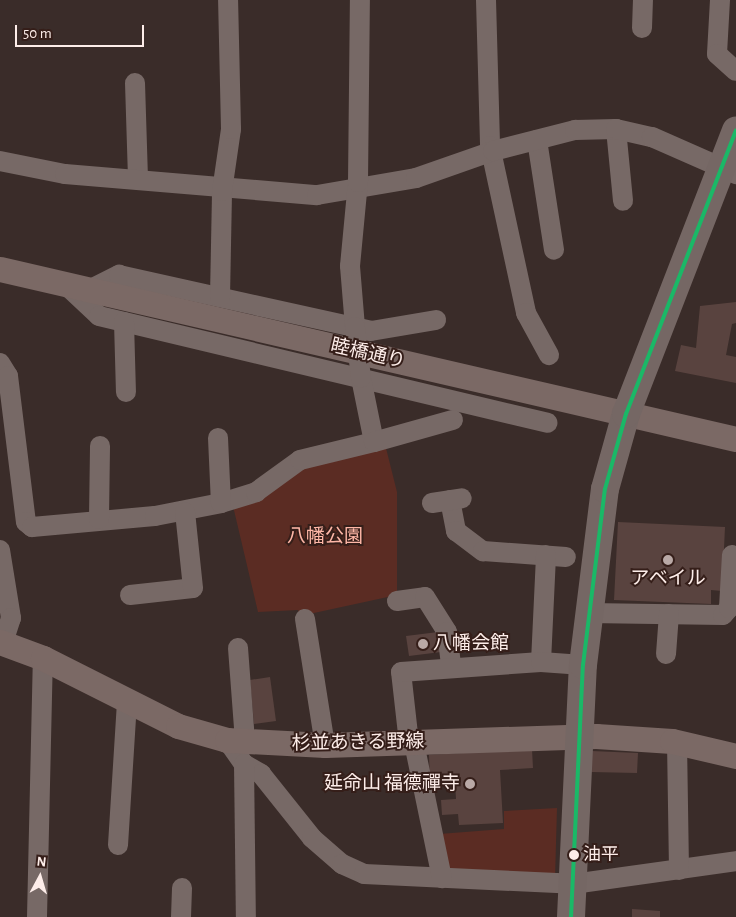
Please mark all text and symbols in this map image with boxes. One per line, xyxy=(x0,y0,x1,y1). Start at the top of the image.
scale bar xyxy=(18,15,146,47)
text: 50 m xyxy=(23,26,52,41)
street label: 睦橋通り xyxy=(328,334,408,374)
park label: 八幡公園 xyxy=(287,526,363,548)
marker: アベイル xyxy=(662,554,674,566)
place label: アベイル xyxy=(630,568,706,590)
place label: 八幡会館 xyxy=(433,633,509,655)
marker: 八幡会館 xyxy=(417,638,429,650)
street label: 杉並あきる野線 xyxy=(291,730,425,756)
place label: 延命山 福德禪寺 xyxy=(324,773,460,795)
marker: 延命山 福德禪寺 xyxy=(464,778,476,790)
place label: 油平 xyxy=(583,844,619,866)
marker: 油平 xyxy=(569,850,579,860)
north arrow xyxy=(15,852,65,902)
text: N xyxy=(36,855,47,870)

